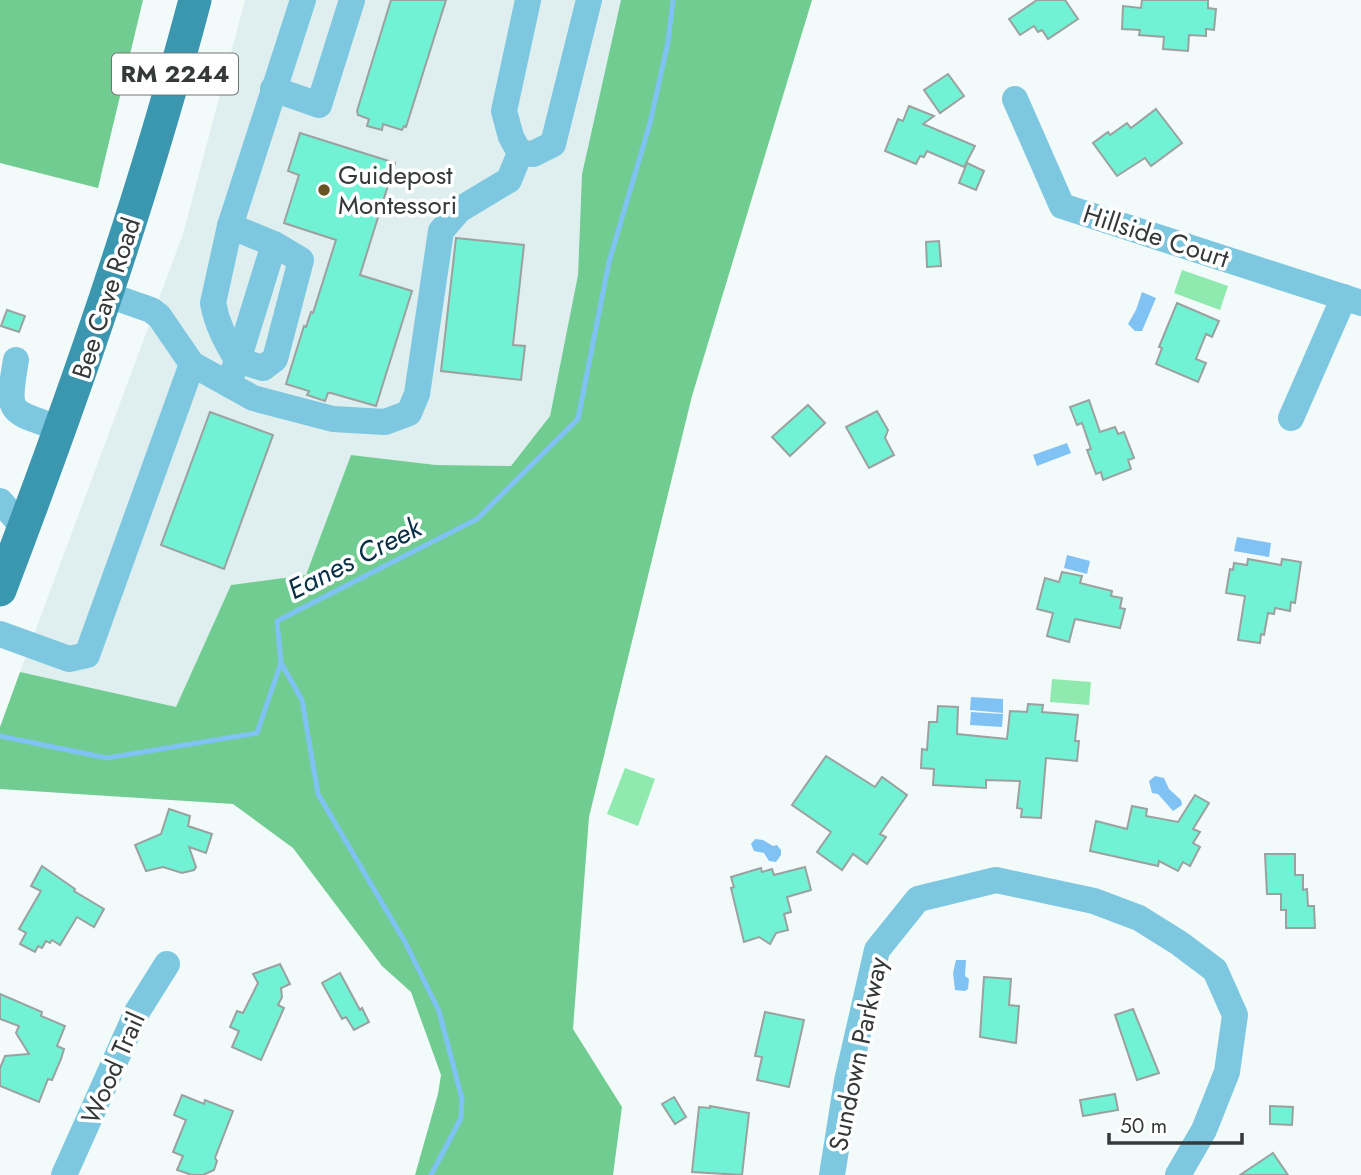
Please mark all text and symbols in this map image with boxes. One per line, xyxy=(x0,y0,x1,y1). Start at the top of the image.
road number: RM 2244 xyxy=(112,54,238,94)
place label: Guidepost Montessori xyxy=(338,156,457,224)
marker: Guidepost Montessori xyxy=(316,182,332,198)
street label: Hillside Court xyxy=(1078,195,1235,278)
street label: Bee Cave Road xyxy=(62,212,150,384)
water label: Eanes Creek xyxy=(280,507,429,610)
street label: Sundown Parkway xyxy=(819,953,897,1155)
street label: Wood Trail xyxy=(71,1006,155,1130)
scale bar xyxy=(1109,1102,1242,1146)
text: 50 m xyxy=(1120,1111,1167,1141)

